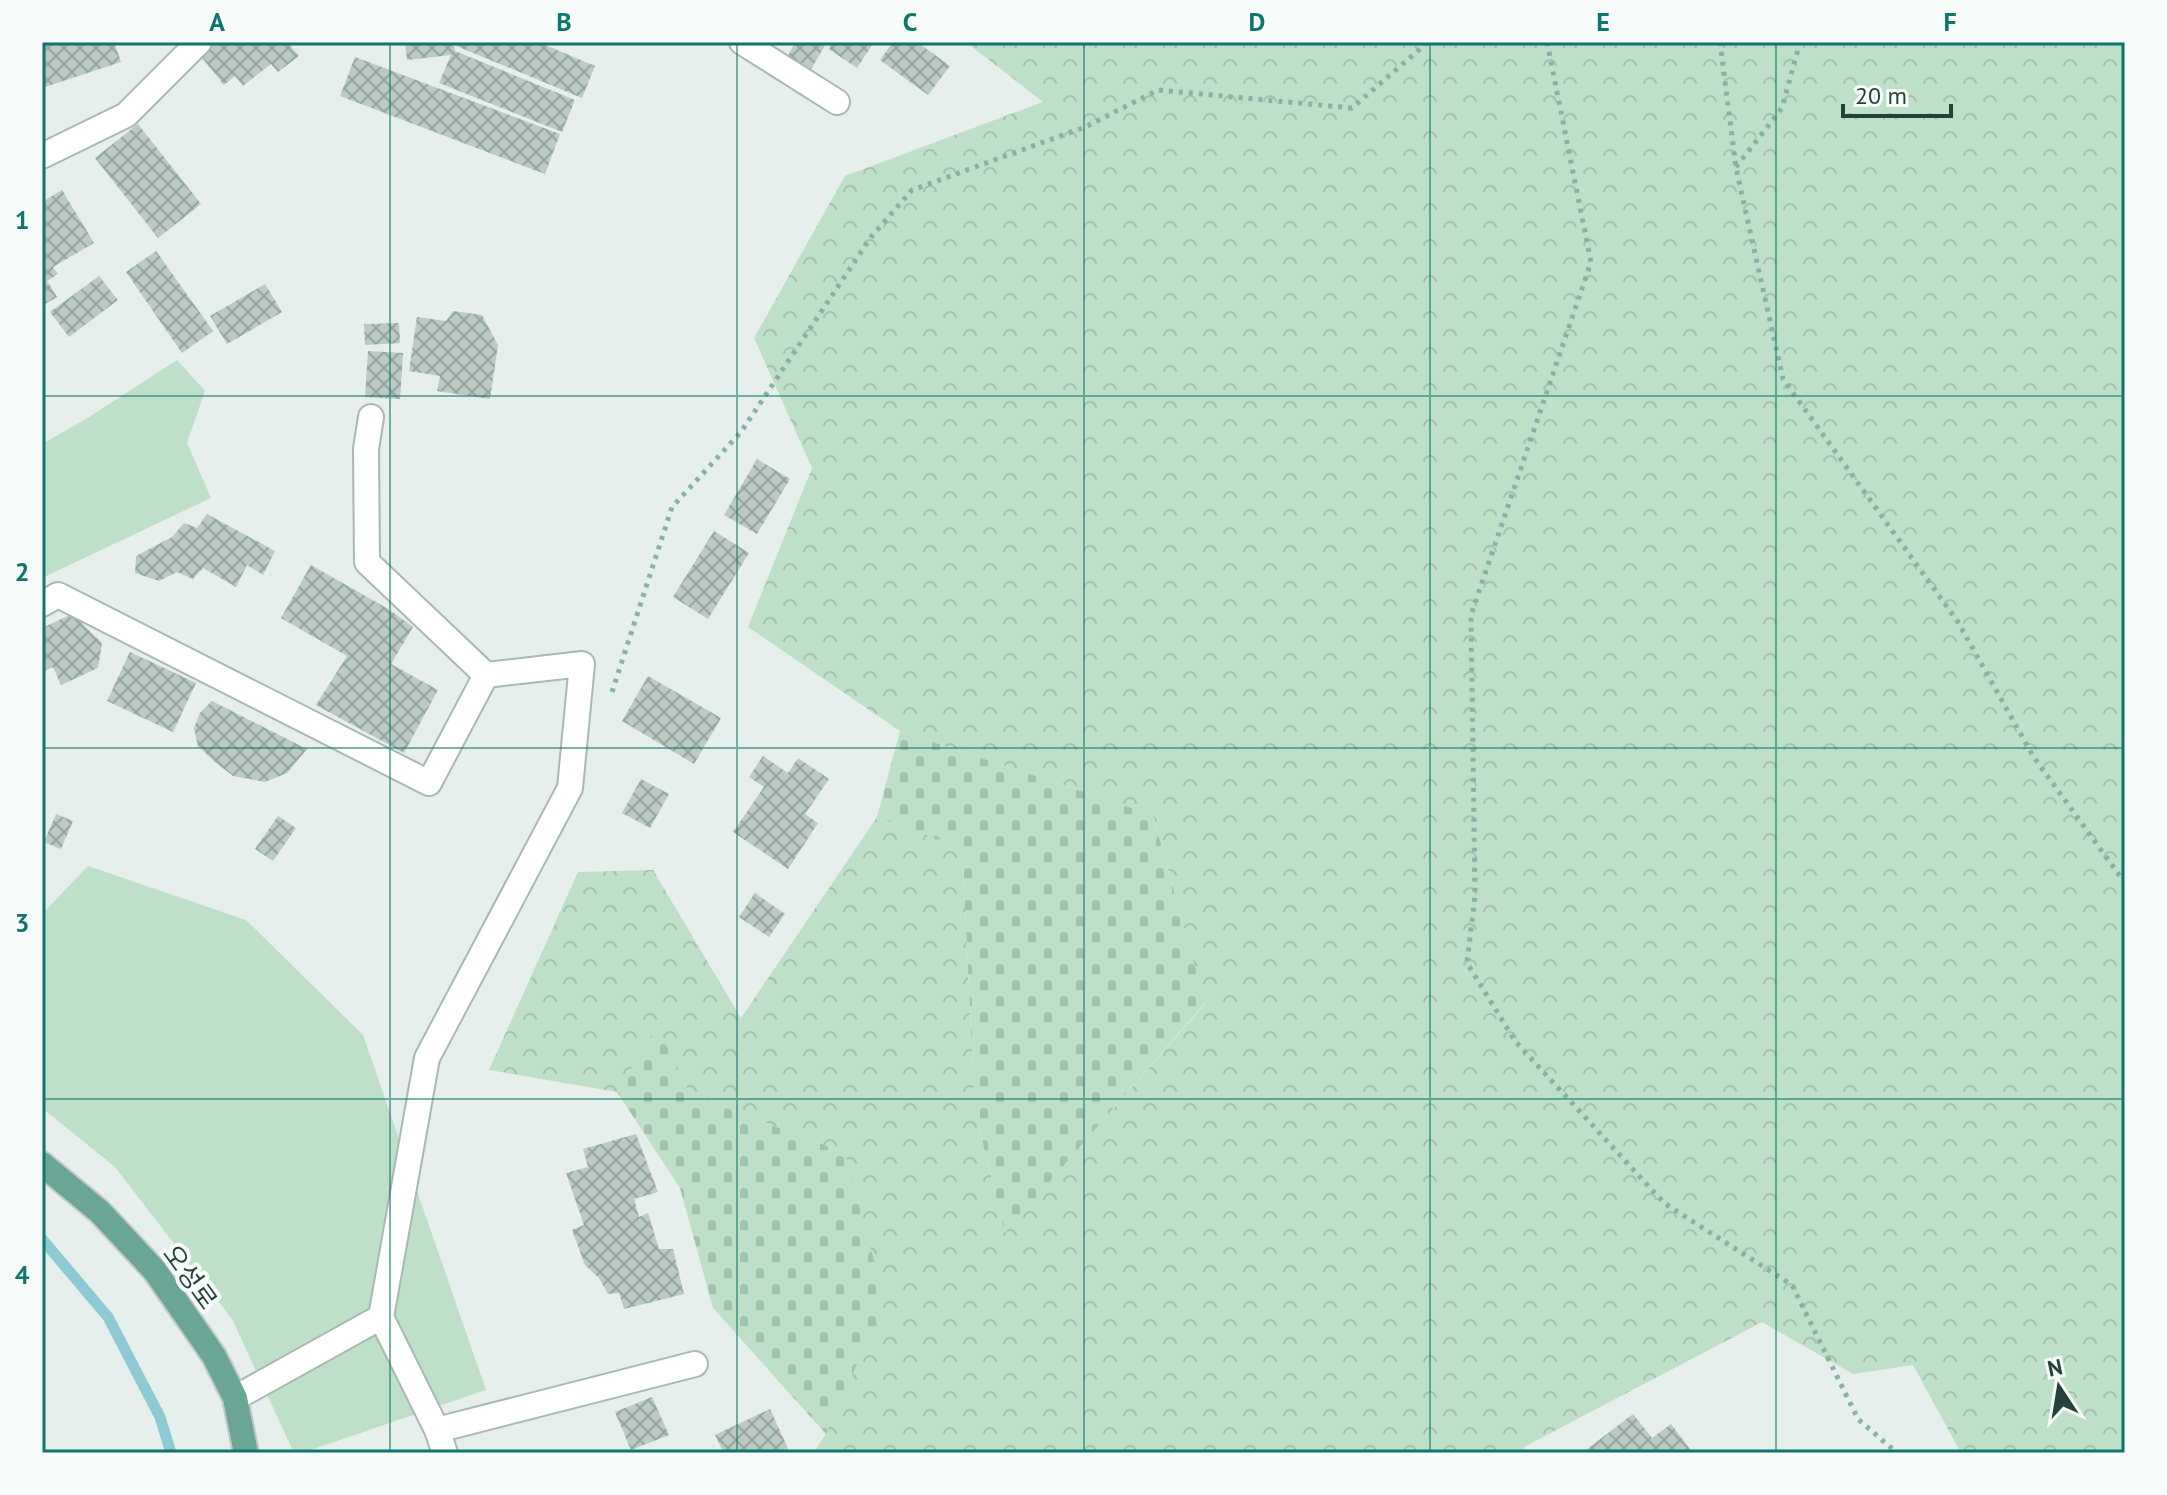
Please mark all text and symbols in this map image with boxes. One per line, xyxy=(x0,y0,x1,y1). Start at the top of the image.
text: A xyxy=(209,5,225,38)
text: B xyxy=(556,5,572,38)
text: C xyxy=(903,5,917,38)
text: D xyxy=(1249,5,1265,38)
text: E xyxy=(1596,5,1610,38)
text: F xyxy=(1943,5,1957,38)
scale bar xyxy=(1843,68,1951,118)
text: 20 m xyxy=(1855,80,1907,111)
text: 1 xyxy=(15,203,29,236)
text: 2 xyxy=(15,555,29,588)
text: 3 xyxy=(15,906,29,939)
street label: 오성로 xyxy=(156,1238,225,1315)
text: 4 xyxy=(15,1258,30,1291)
north arrow xyxy=(2019,1347,2099,1427)
text: N xyxy=(2045,1352,2065,1383)

